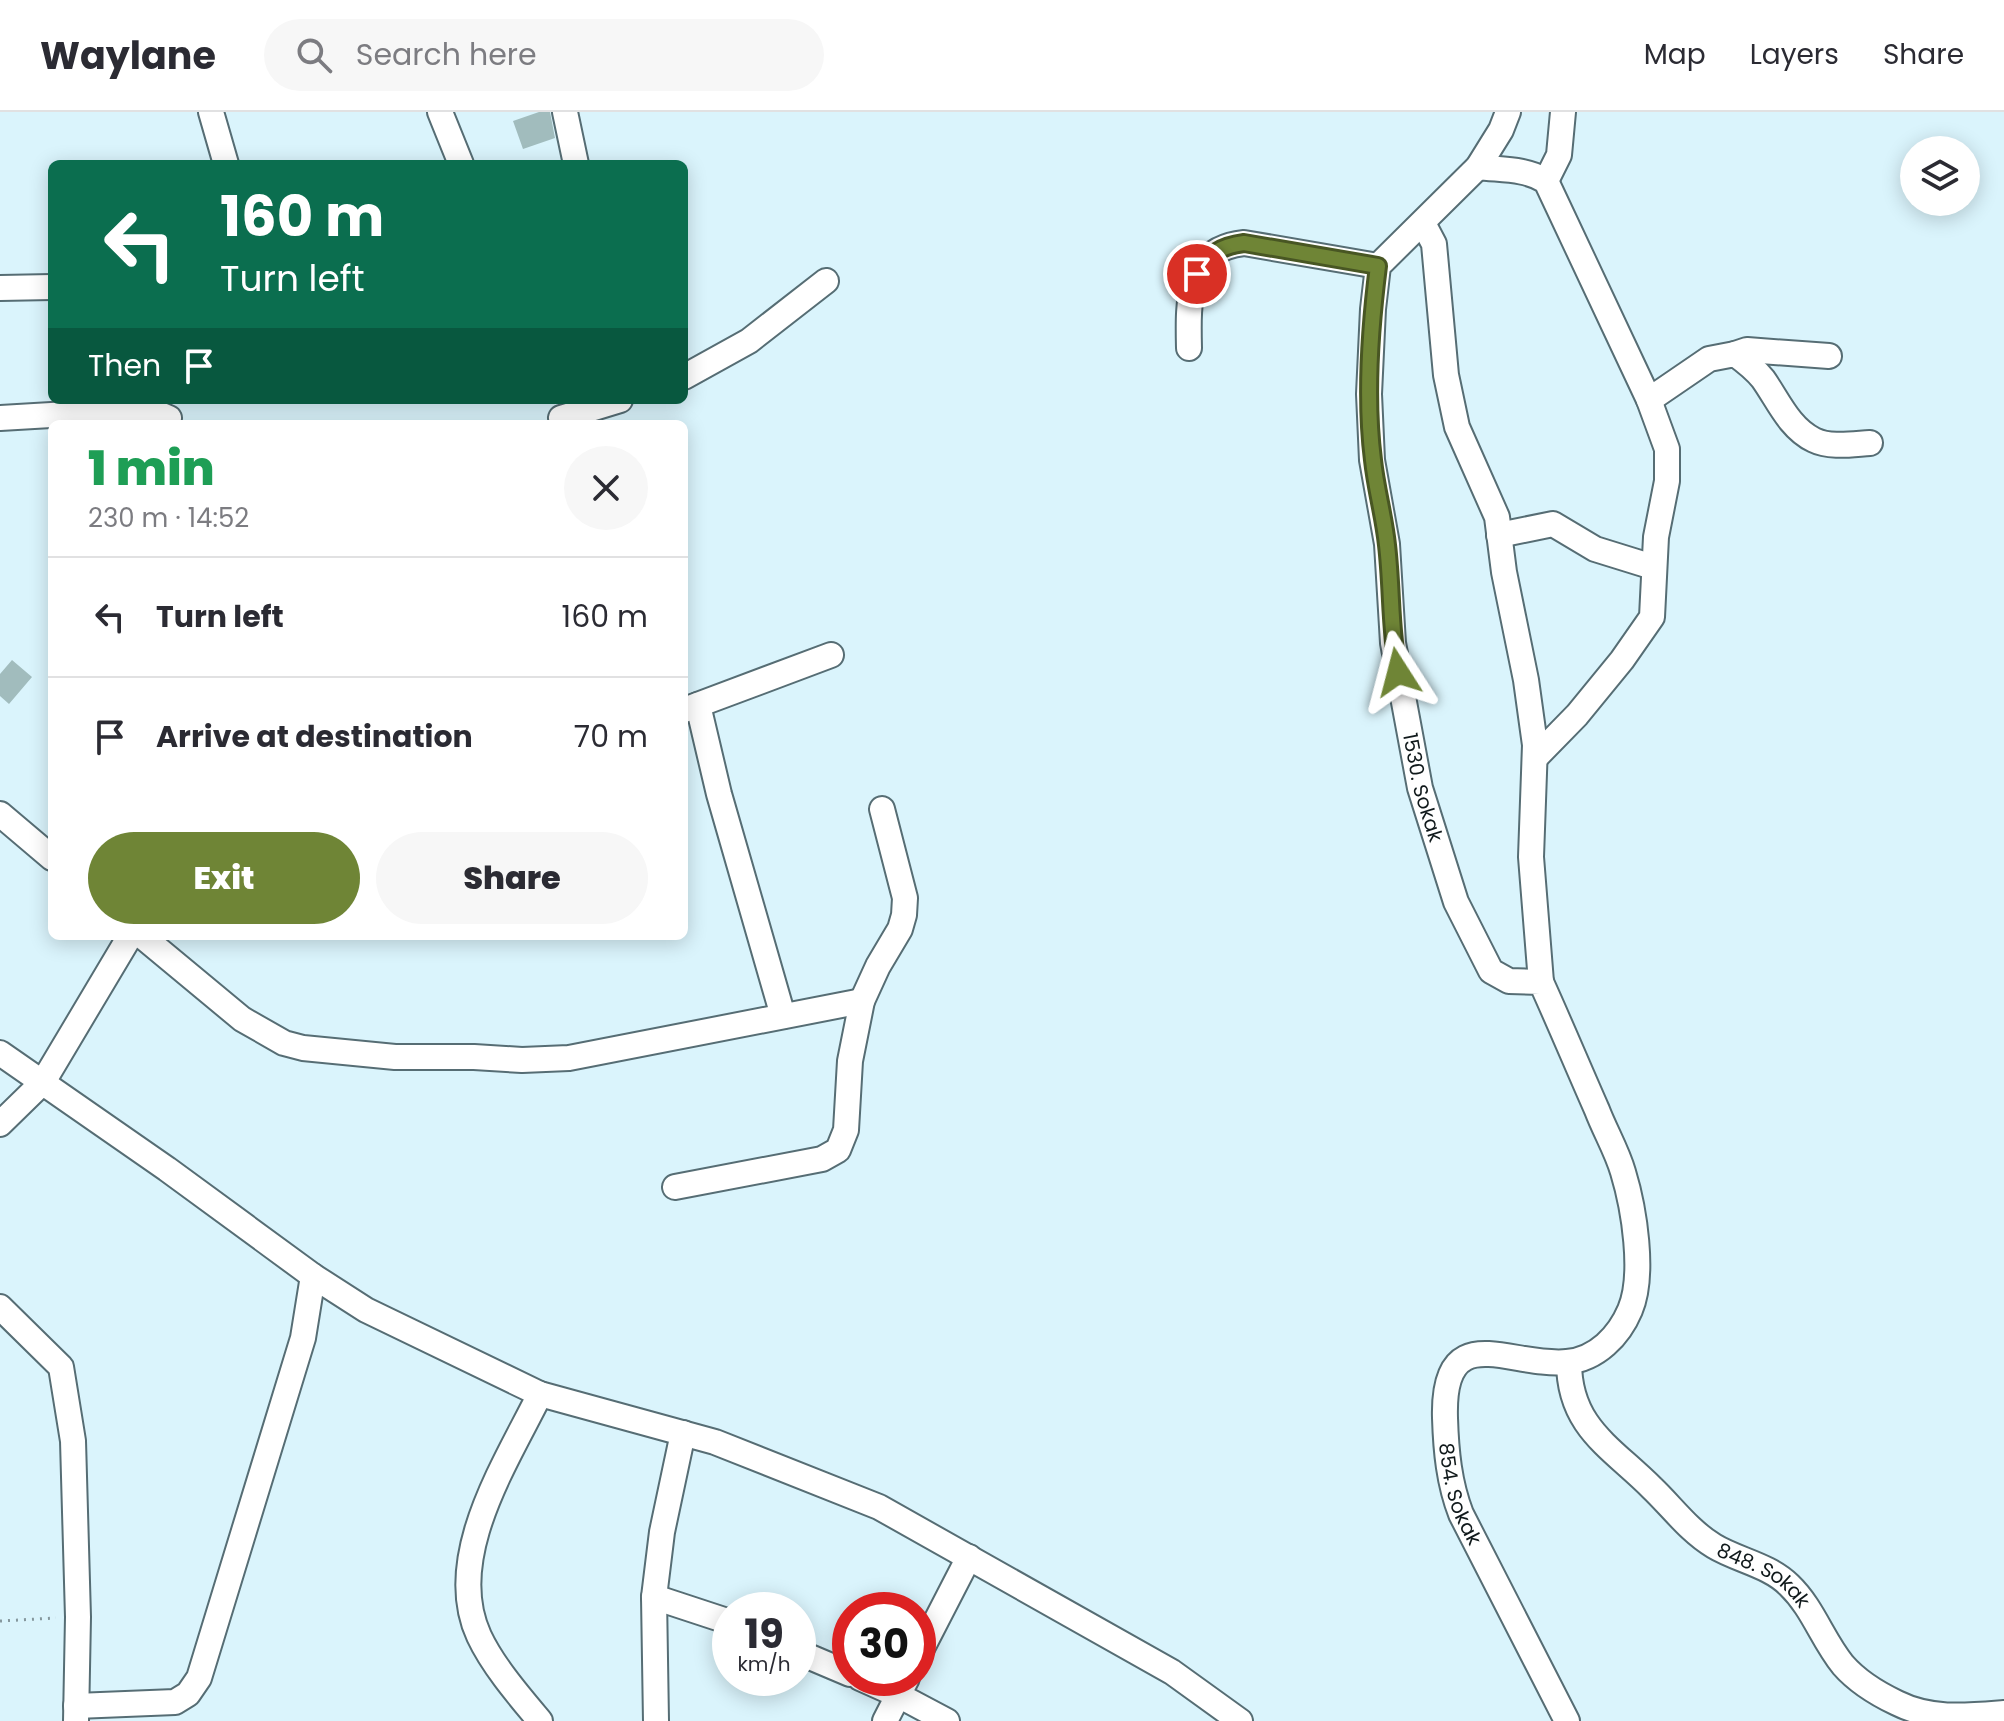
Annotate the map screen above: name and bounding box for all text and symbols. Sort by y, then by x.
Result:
search box [264,19,824,91]
text: Waylane [40,29,216,82]
icon: search [292,33,336,77]
text: Search here [356,33,537,76]
text: Map [1644,35,1706,74]
text: Layers [1750,35,1839,74]
text: Share [1883,35,1964,74]
map controls [1900,136,1980,216]
button: layers [1900,136,1980,216]
text: 160 m [220,177,384,256]
icon: left [88,192,192,296]
pin [1163,240,1231,308]
icon: arrive [1175,252,1219,296]
text: Turn left [220,253,365,304]
text: Then [88,344,161,387]
icon: arrive [177,344,221,388]
text: 1 min [88,435,215,502]
button: close [564,446,648,530]
text: 230 m · 14:52 [88,500,249,536]
icon: left [88,595,132,639]
text: Turn left [156,595,284,638]
text: 160 m [562,595,648,638]
position arrow [1356,630,1440,714]
icon: arrive [88,715,132,759]
text: Arrive at destination [156,715,473,758]
text: 70 m [574,715,648,758]
street label: 1530. Sokak [1396,731,1450,846]
button: Exit [88,832,360,924]
button: Share [376,832,648,924]
street label: 854. Sokak [1432,1442,1489,1551]
street label: 848. Sokak [1712,1536,1817,1614]
speed limit sign: 30 [832,1592,936,1696]
text: 19 [744,1606,784,1662]
text: km/h [737,1650,791,1678]

